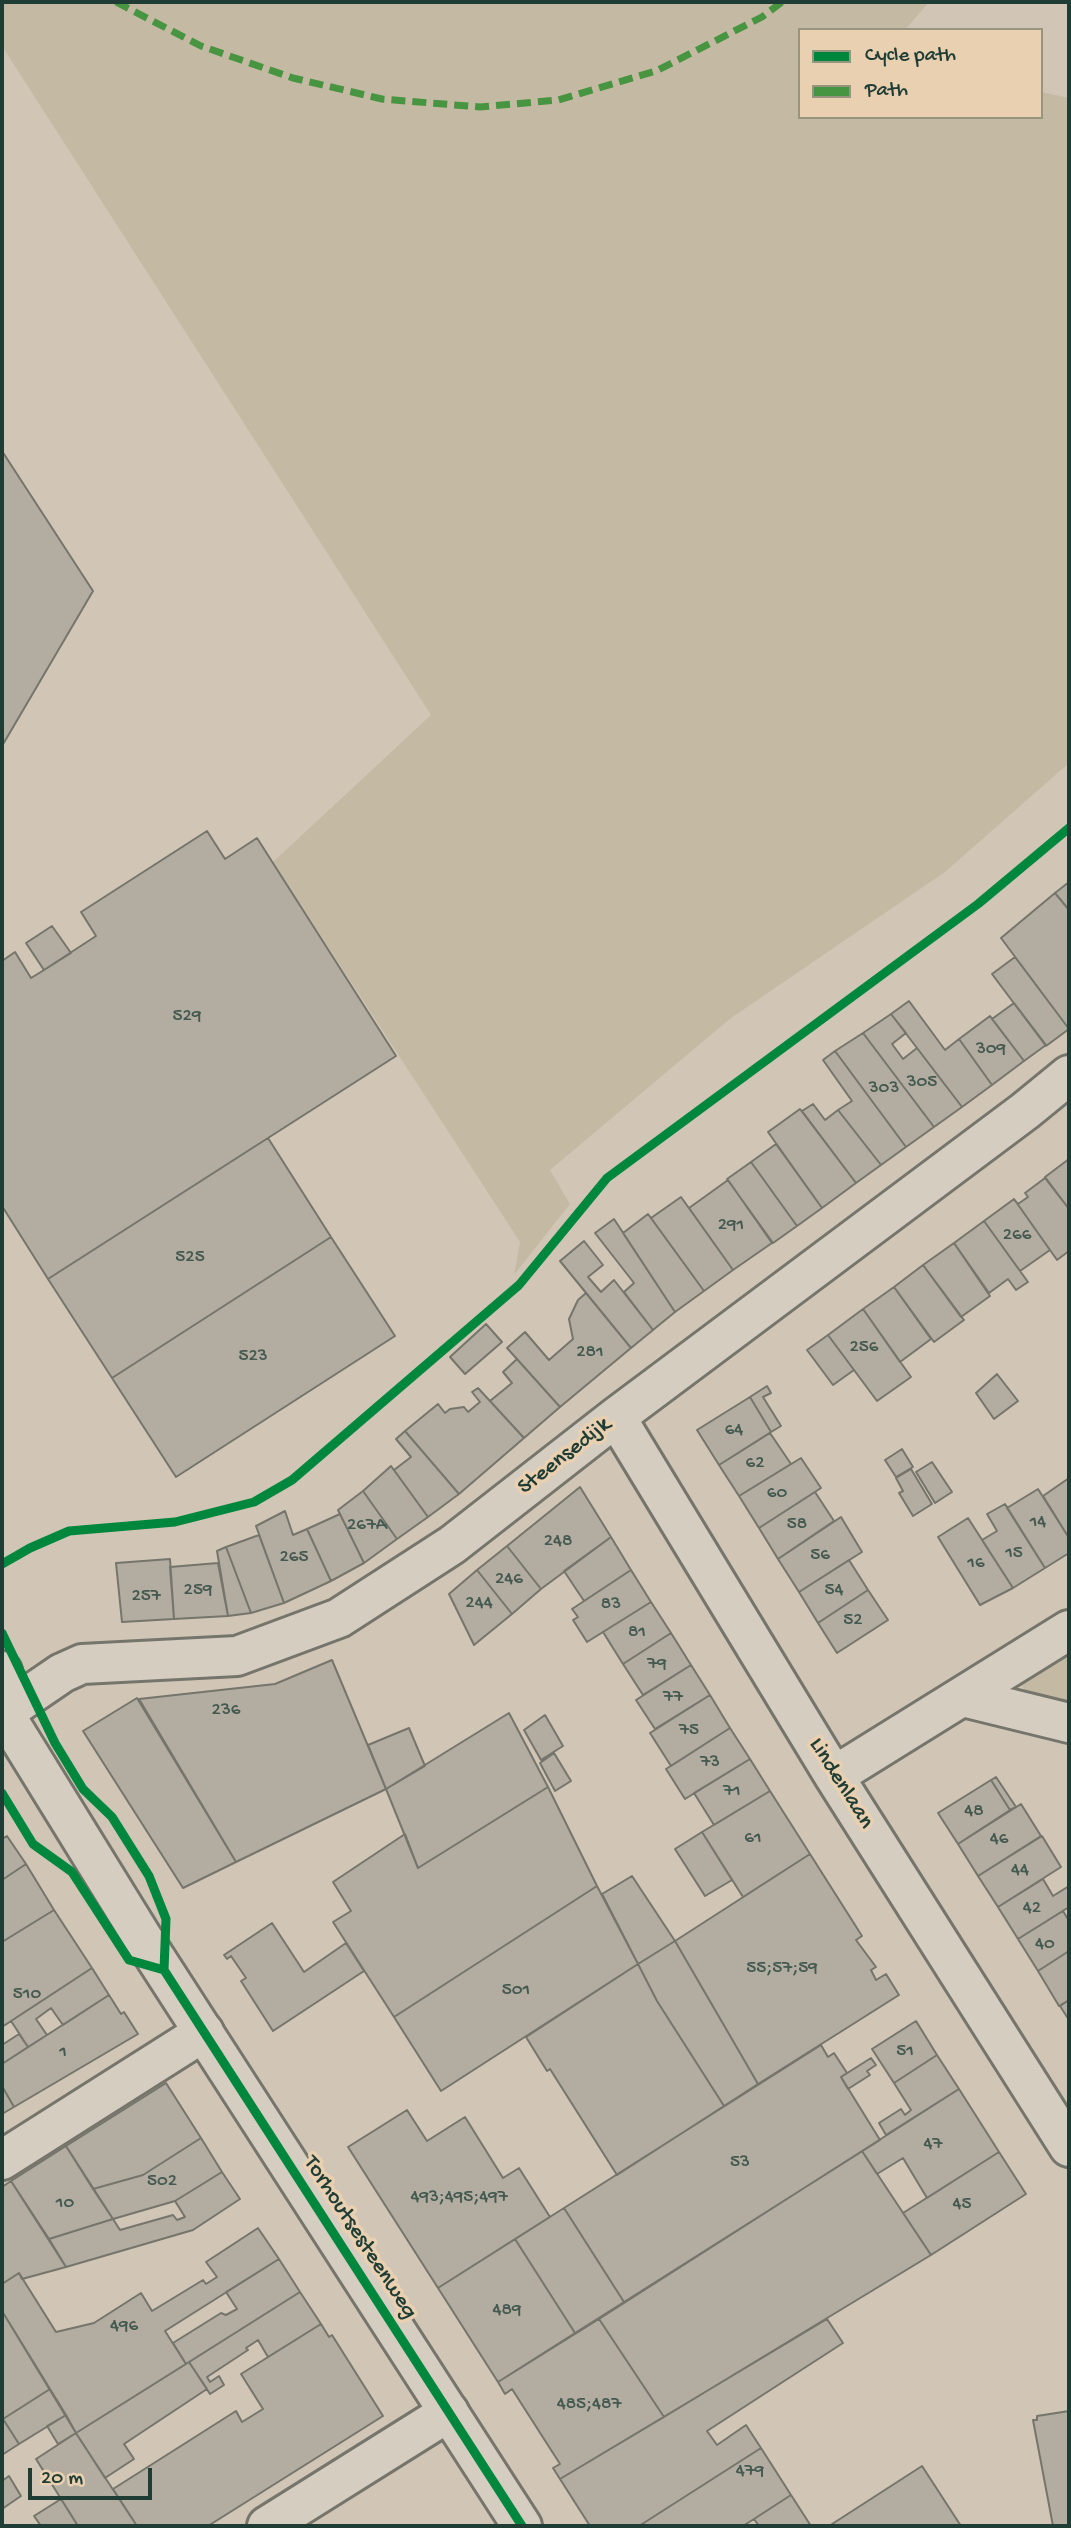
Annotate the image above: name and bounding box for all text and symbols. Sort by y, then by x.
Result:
legend [798,28,1043,119]
text: Cycle path [865,44,956,69]
text: Path [865,79,908,104]
house number: 529 [173,1006,201,1028]
house number: 309 [976,1039,1006,1061]
house number: 305 [907,1072,937,1094]
house number: 303 [869,1078,899,1100]
house number: 291 [718,1215,744,1237]
house number: 266 [1003,1225,1031,1247]
house number: 525 [175,1247,205,1269]
house number: 256 [850,1337,878,1359]
house number: 281 [576,1342,604,1364]
house number: 523 [238,1346,268,1368]
street label: Steensedijk [513,1412,617,1502]
house number: 64 [725,1420,743,1442]
house number: 62 [746,1453,764,1475]
house number: 60 [767,1483,787,1505]
house number: 14 [1030,1512,1046,1534]
house number: 58 [787,1514,807,1536]
house number: 267A [347,1515,387,1537]
house number: 248 [544,1531,572,1553]
house number: 15 [1005,1543,1023,1565]
house number: 56 [810,1545,830,1567]
house number: 265 [280,1547,308,1569]
house number: 16 [967,1553,985,1575]
house number: 246 [495,1569,523,1591]
house number: 259 [184,1580,212,1602]
house number: 54 [825,1580,843,1602]
house number: 257 [131,1586,161,1608]
house number: 244 [465,1593,493,1615]
house number: 83 [601,1594,621,1616]
house number: 52 [843,1610,863,1632]
house number: 81 [628,1622,646,1644]
house number: 79 [647,1654,667,1676]
house number: 77 [663,1687,683,1709]
house number: 236 [212,1700,240,1722]
house number: 75 [679,1720,699,1742]
street label: Lindenlaan [801,1733,879,1835]
house number: 73 [700,1752,720,1774]
house number: 71 [723,1781,741,1803]
house number: 48 [964,1801,984,1823]
house number: 61 [744,1828,762,1850]
house number: 46 [990,1829,1008,1851]
house number: 44 [1011,1860,1029,1882]
house number: 42 [1023,1898,1041,1920]
house number: 40 [1035,1934,1055,1956]
house number: 55;57;59 [746,1958,818,1980]
house number: 501 [502,1980,530,2002]
house number: 510 [13,1984,41,2006]
house number: 51 [896,2041,914,2063]
house number: 1 [59,2042,67,2064]
house number: 47 [924,2134,942,2156]
street label: Torhoutsesteenweg [296,2151,422,2325]
house number: 53 [730,2152,750,2174]
house number: 502 [147,2171,177,2193]
house number: 493;495;497 [410,2187,508,2209]
house number: 10 [56,2193,74,2215]
house number: 45 [953,2194,971,2216]
house number: 489 [493,2300,521,2322]
house number: 496 [110,2316,138,2338]
house number: 485;487 [557,2394,621,2416]
scale bar [32,2454,156,2498]
house number: 479 [736,2461,764,2483]
text: 20 m [41,2467,83,2492]

